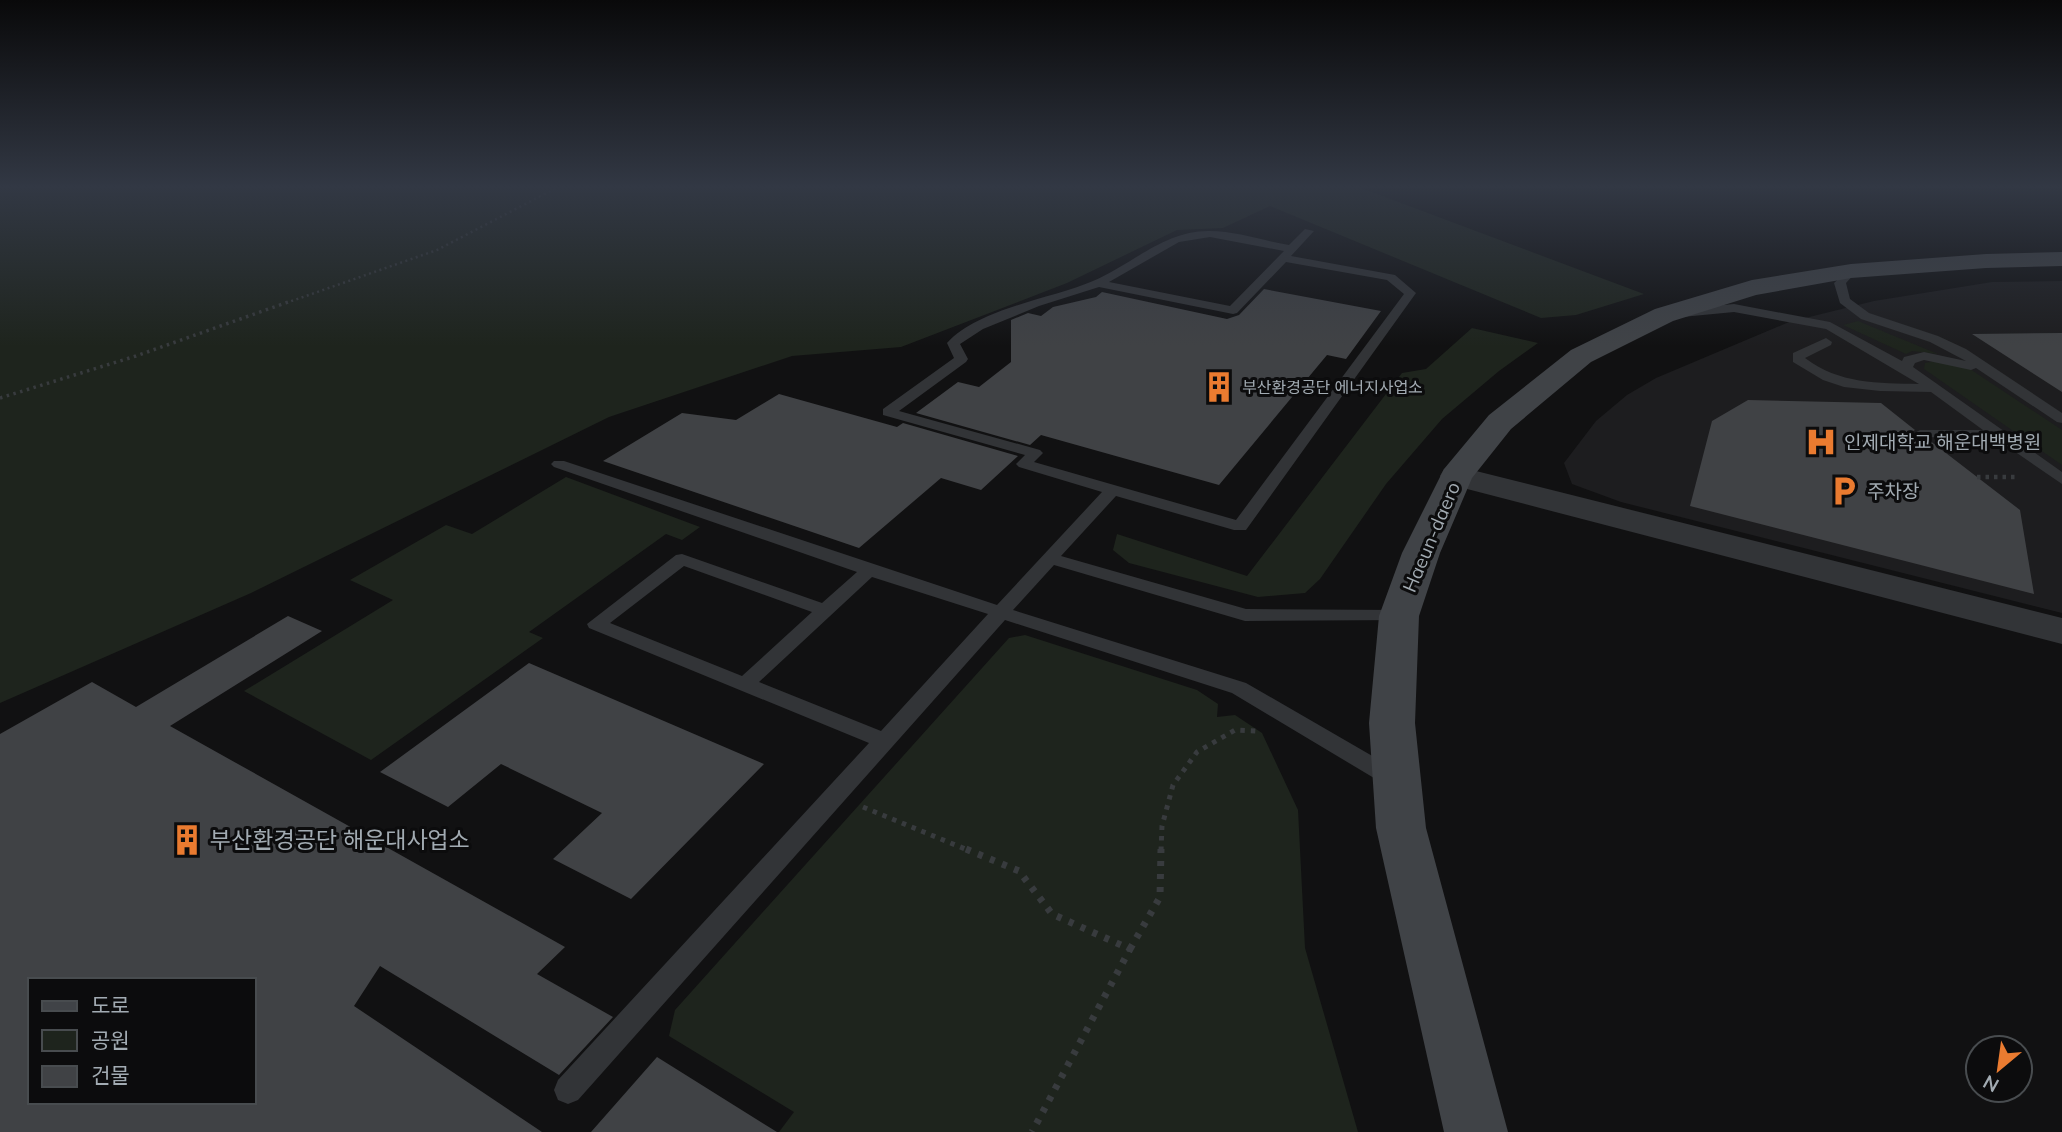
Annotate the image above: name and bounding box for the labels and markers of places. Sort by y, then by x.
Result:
building icon: 부산환경공단 에너지사업소 [1202,370,1236,404]
place label: 부산환경공단 에너지사업소 [1242,377,1423,397]
hospital icon: 인제대학교 해운대백병원 [1804,425,1838,459]
place label: 인제대학교 해운대백병원 [1844,430,2041,454]
parking icon: 주차장 [1827,474,1861,508]
place label: 주차장 [1867,479,1919,503]
building icon: 부산환경공단 해운대사업소 [170,823,204,857]
place label: 부산환경공단 해운대사업소 [210,825,470,854]

